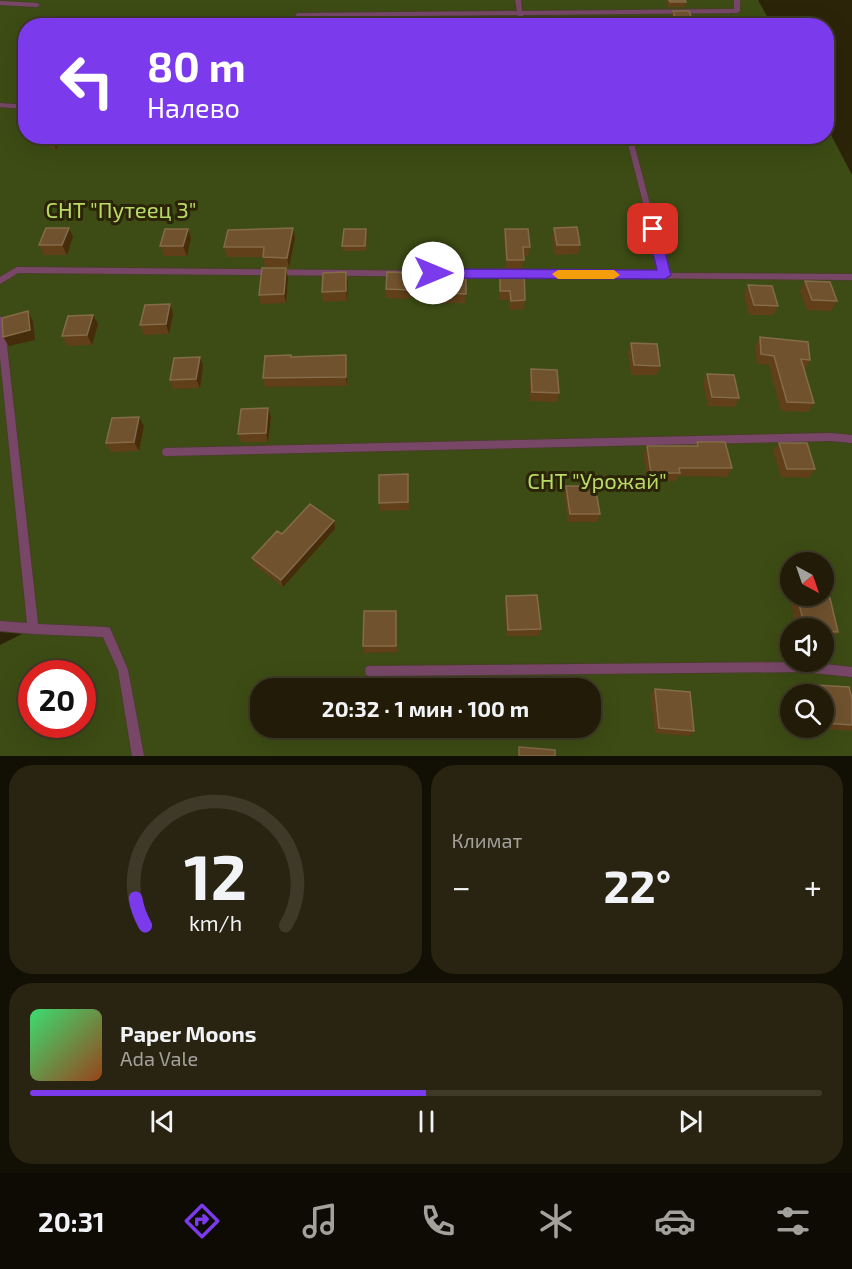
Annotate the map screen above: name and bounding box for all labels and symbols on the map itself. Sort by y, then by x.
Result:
park label: СНТ "Путеец 3" [45,196,197,223]
pin [627,203,678,254]
position arrow [401,241,465,305]
park label: СНТ "Урожай" [527,467,667,493]
north arrow [780,552,834,606]
speed limit sign: 20 [18,660,96,738]

